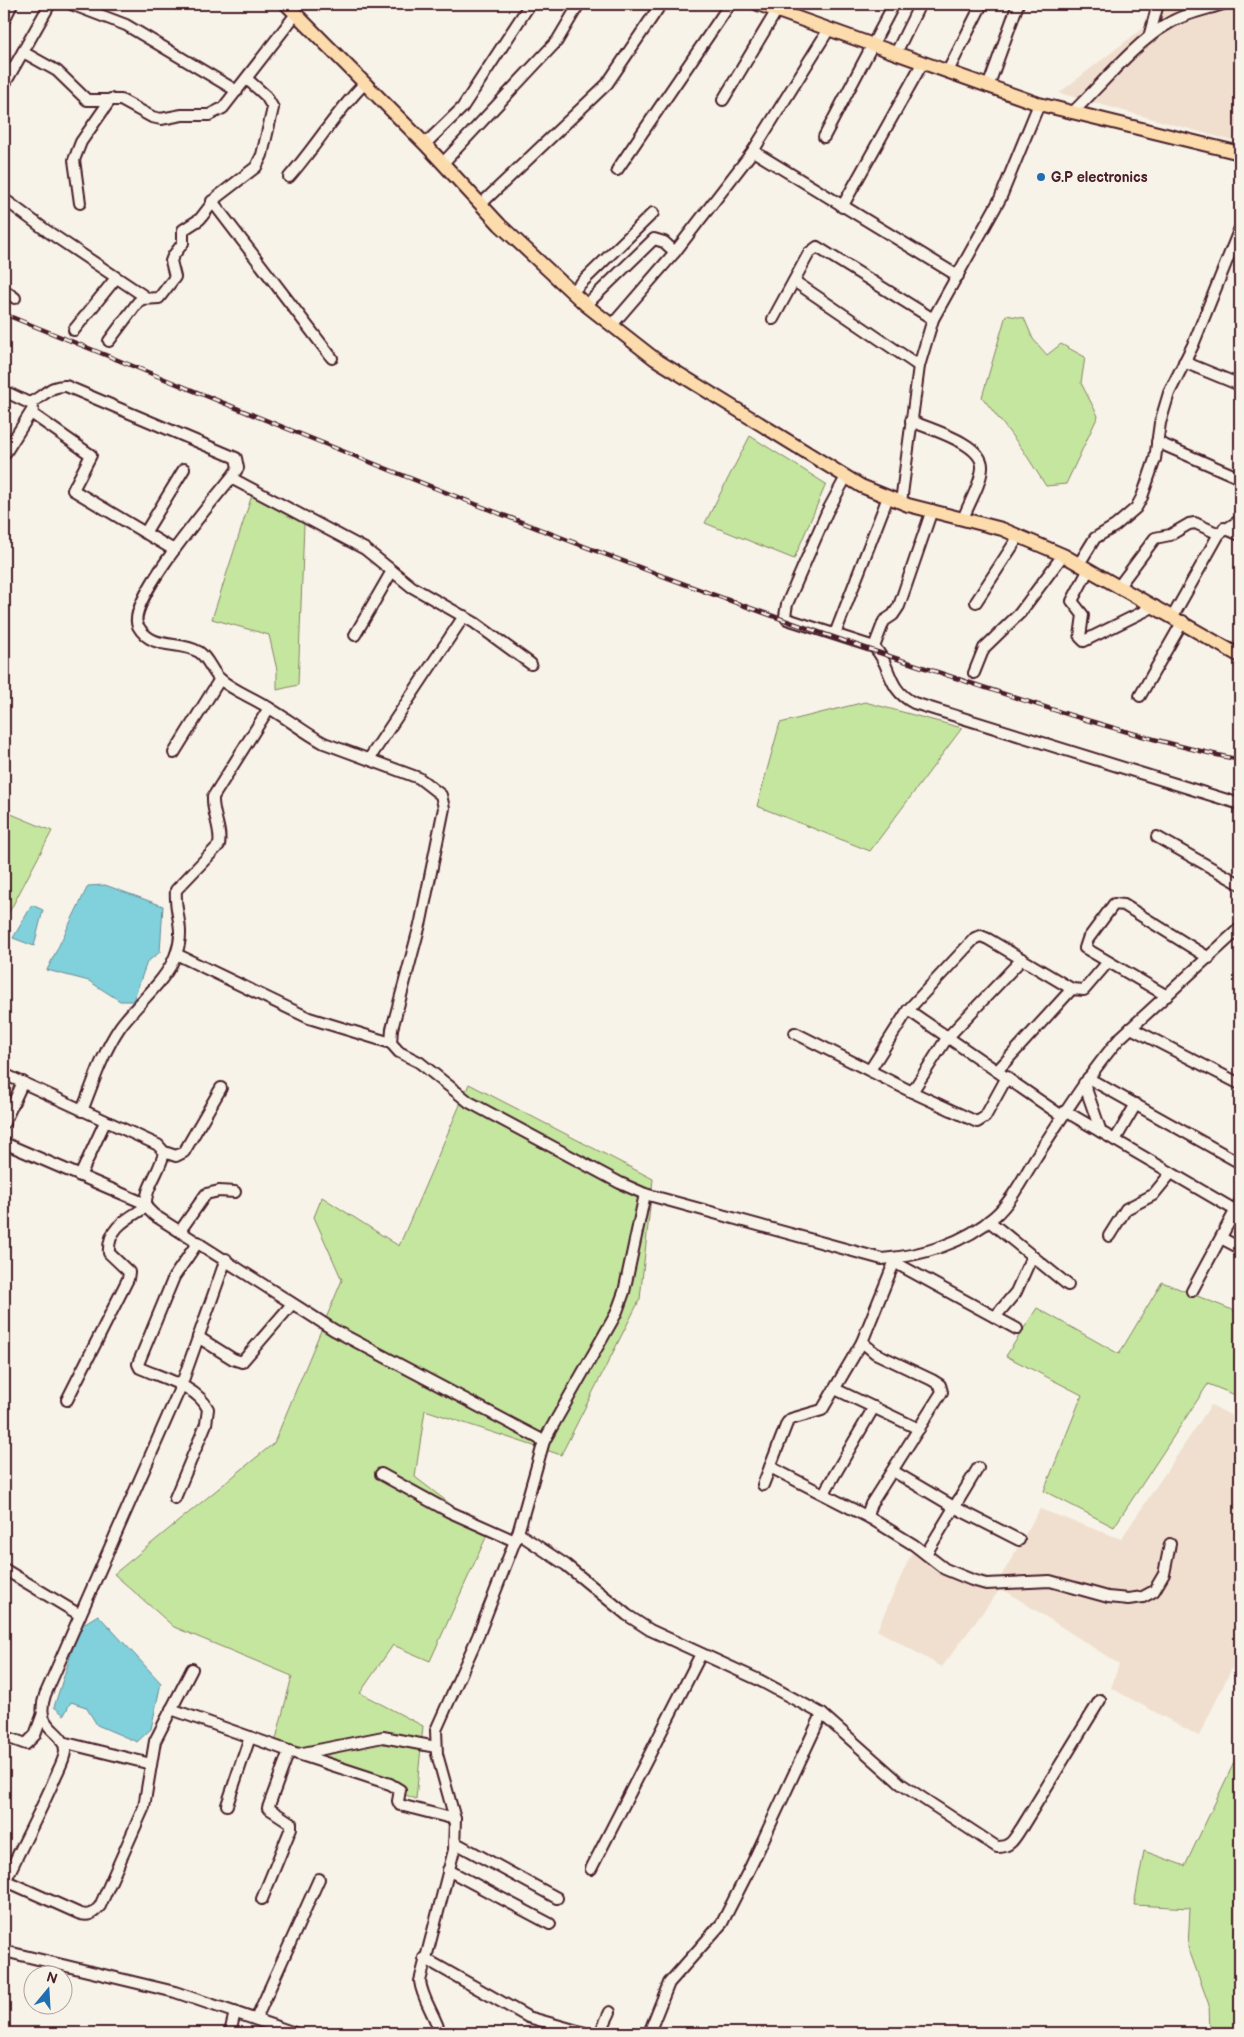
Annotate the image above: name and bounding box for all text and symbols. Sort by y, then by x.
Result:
place label: G.P electronics [1051,169,1148,186]
marker: G.P electronics [1035,171,1047,183]
north arrow [22,1964,72,2014]
text: N [44,1968,59,1988]

